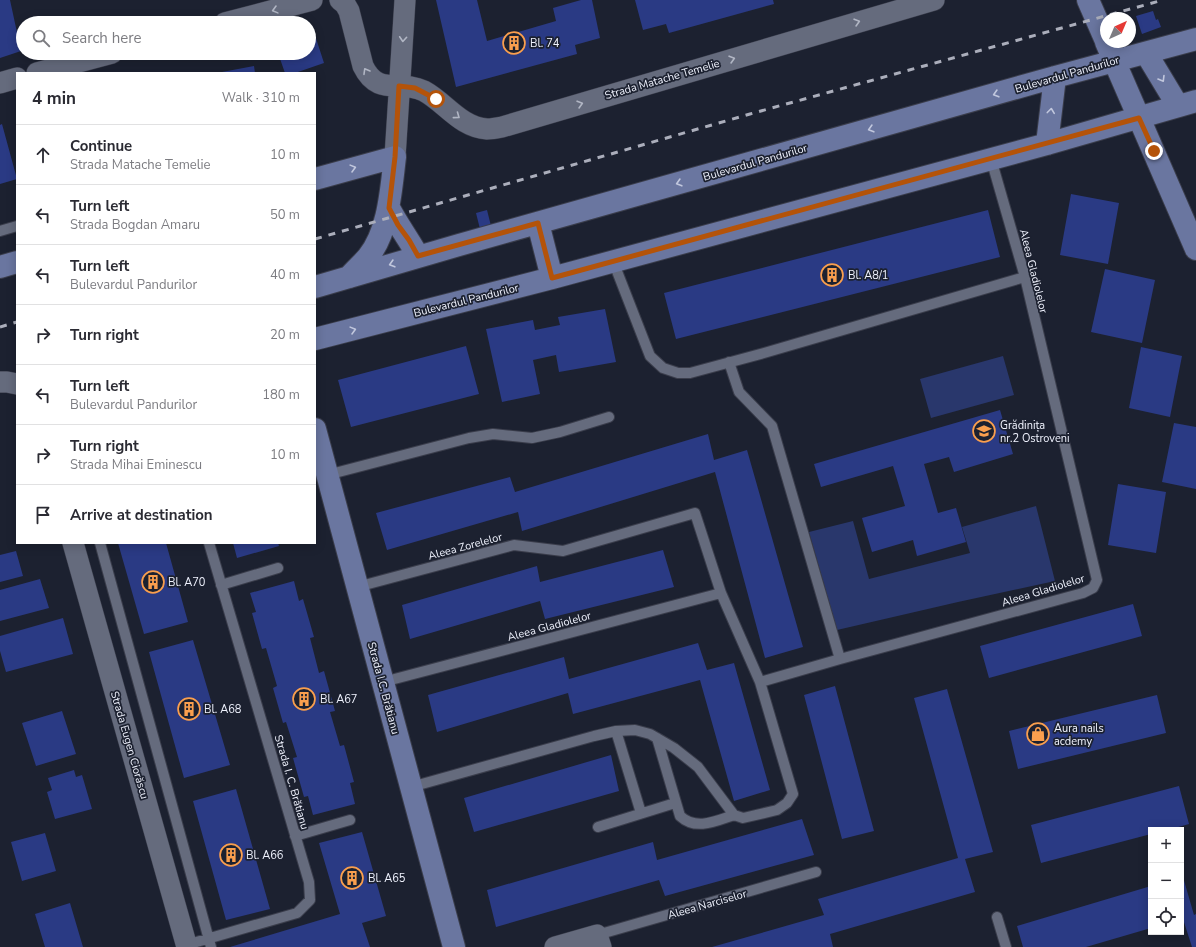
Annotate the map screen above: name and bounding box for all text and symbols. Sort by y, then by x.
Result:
one-way arrow [271,5,278,14]
north arrow [1100,12,1136,48]
search box [16,16,316,60]
one-way arrow [853,18,860,27]
icon: search [30,27,52,49]
text: Search here [62,28,142,48]
building icon: Bl. 74 [501,30,527,56]
one-way arrow [398,36,407,42]
place label: Bl. 74 [530,36,560,51]
street label: Bulevardul Pandurilor [1013,52,1121,97]
one-way arrow [728,55,735,64]
street label: Strada Matache Temelie [603,56,721,103]
one-way arrow [364,68,371,75]
one-way arrow [1158,75,1165,82]
text: 4 min [32,87,76,110]
text: Walk · 310 m [222,89,300,107]
one-way arrow [993,89,1000,98]
route start [427,90,445,108]
one-way arrow [577,100,584,109]
one-way arrow [1046,107,1055,114]
one-way arrow [453,111,460,119]
one-way arrow [868,124,875,133]
text: Continue [70,136,132,156]
street label: Bulevardul Pandurilor [701,140,809,185]
route end [1145,142,1163,160]
icon: ahead [32,144,54,166]
text: 10 m [270,146,300,164]
text: Strada Matache Temelie [70,156,211,174]
one-way arrow [349,165,356,173]
one-way arrow [675,178,682,187]
text: Turn left [70,196,129,216]
icon: left [32,204,54,226]
text: 50 m [270,206,300,224]
text: Strada Bogdan Amaru [70,216,200,234]
street label: Aleea Gladiolelor [1016,228,1051,315]
text: Turn left [70,256,129,276]
one-way arrow [389,259,396,268]
building icon: Bl. A8/1 [819,262,845,288]
icon: left [32,264,54,286]
text: 40 m [270,266,300,284]
place label: Bl. A8/1 [848,268,888,283]
text: Bulevardul Pandurilor [70,276,197,294]
street label: Bulevardul Pandurilor [412,280,520,321]
icon: right [32,324,54,346]
text: Turn right [70,325,139,345]
text: 20 m [270,326,300,344]
one-way arrow [350,326,356,334]
text: Turn left [70,376,129,396]
icon: left [32,384,54,406]
text: 180 m [262,386,300,404]
text: Bulevardul Pandurilor [70,396,197,414]
school or university icon: Grădinița nr.2 Ostroveni [971,418,997,444]
place label: Grădinița nr.2 Ostroveni [1000,418,1070,446]
text: Turn right [70,436,139,456]
icon: right [32,444,54,466]
text: 10 m [270,446,300,464]
text: Strada Mihai Eminescu [70,456,202,474]
icon: arrive [32,504,54,526]
text: Arrive at destination [70,505,213,525]
street label: Aleea Zorelelor [426,529,504,564]
building icon: Bl. A70 [140,569,166,595]
street label: Aleea Gladiolelor [1000,571,1087,610]
place label: Bl. A70 [168,575,206,590]
street label: Aleea Gladiolelor [506,608,593,645]
street label: Strada I.C. Brătianu [364,640,403,736]
building icon: Bl. A67 [291,686,317,712]
street label: Strada Eugen Ciorăscu [107,689,152,801]
place label: Bl. A67 [320,692,357,707]
building icon: Bl. A68 [176,696,202,722]
place label: Bl. A68 [204,702,242,717]
shop icon: Aura nails acdemy [1025,721,1051,747]
place label: Aura nails acdemy [1054,721,1104,749]
street label: Strada I. C. Brătianu [271,733,312,831]
map controls [1148,827,1184,935]
button: + [1148,827,1184,863]
building icon: Bl. A66 [218,842,244,868]
place label: Bl. A66 [246,848,284,863]
button: − [1148,863,1184,899]
building icon: Bl. A65 [339,865,365,891]
place label: Bl. A65 [368,871,406,886]
street label: Aleea Narciselor [666,886,748,923]
button: locate [1148,899,1184,935]

